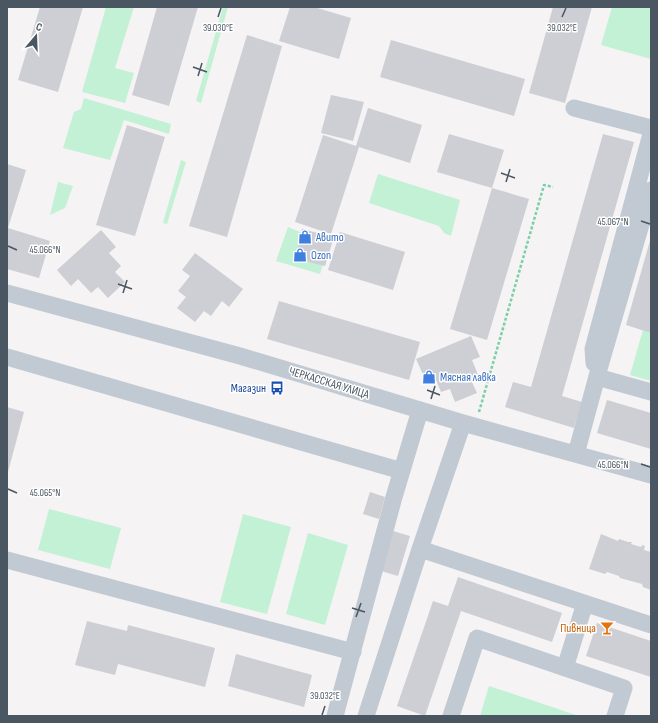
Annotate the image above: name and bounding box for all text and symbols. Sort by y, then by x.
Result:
north arrow [16,16,56,56]
text: С [34,20,44,34]
text: 39.030°E [203,22,233,34]
text: 39.032°E [547,22,577,34]
text: 45.067°N [597,216,629,228]
shop icon: Авито [297,229,313,245]
place label: Авито [315,230,344,245]
text: 45.066°N [29,244,61,256]
shop icon: Ozon [292,247,308,263]
place label: Ozon [311,248,331,263]
street label: ЧЕРКАССКАЯ УЛИЦА [287,364,372,403]
shop icon: Мясная лавка [421,369,437,385]
place label: Мясная лавка [440,370,496,385]
bus stop icon: Магазин [269,380,285,396]
place label: Магазин [231,381,266,396]
text: 45.066°N [597,459,629,471]
text: 45.065°N [30,487,60,499]
bar icon: Пивница [599,620,615,636]
place label: Пивница [560,621,596,636]
text: 39.032°E [310,690,340,702]

